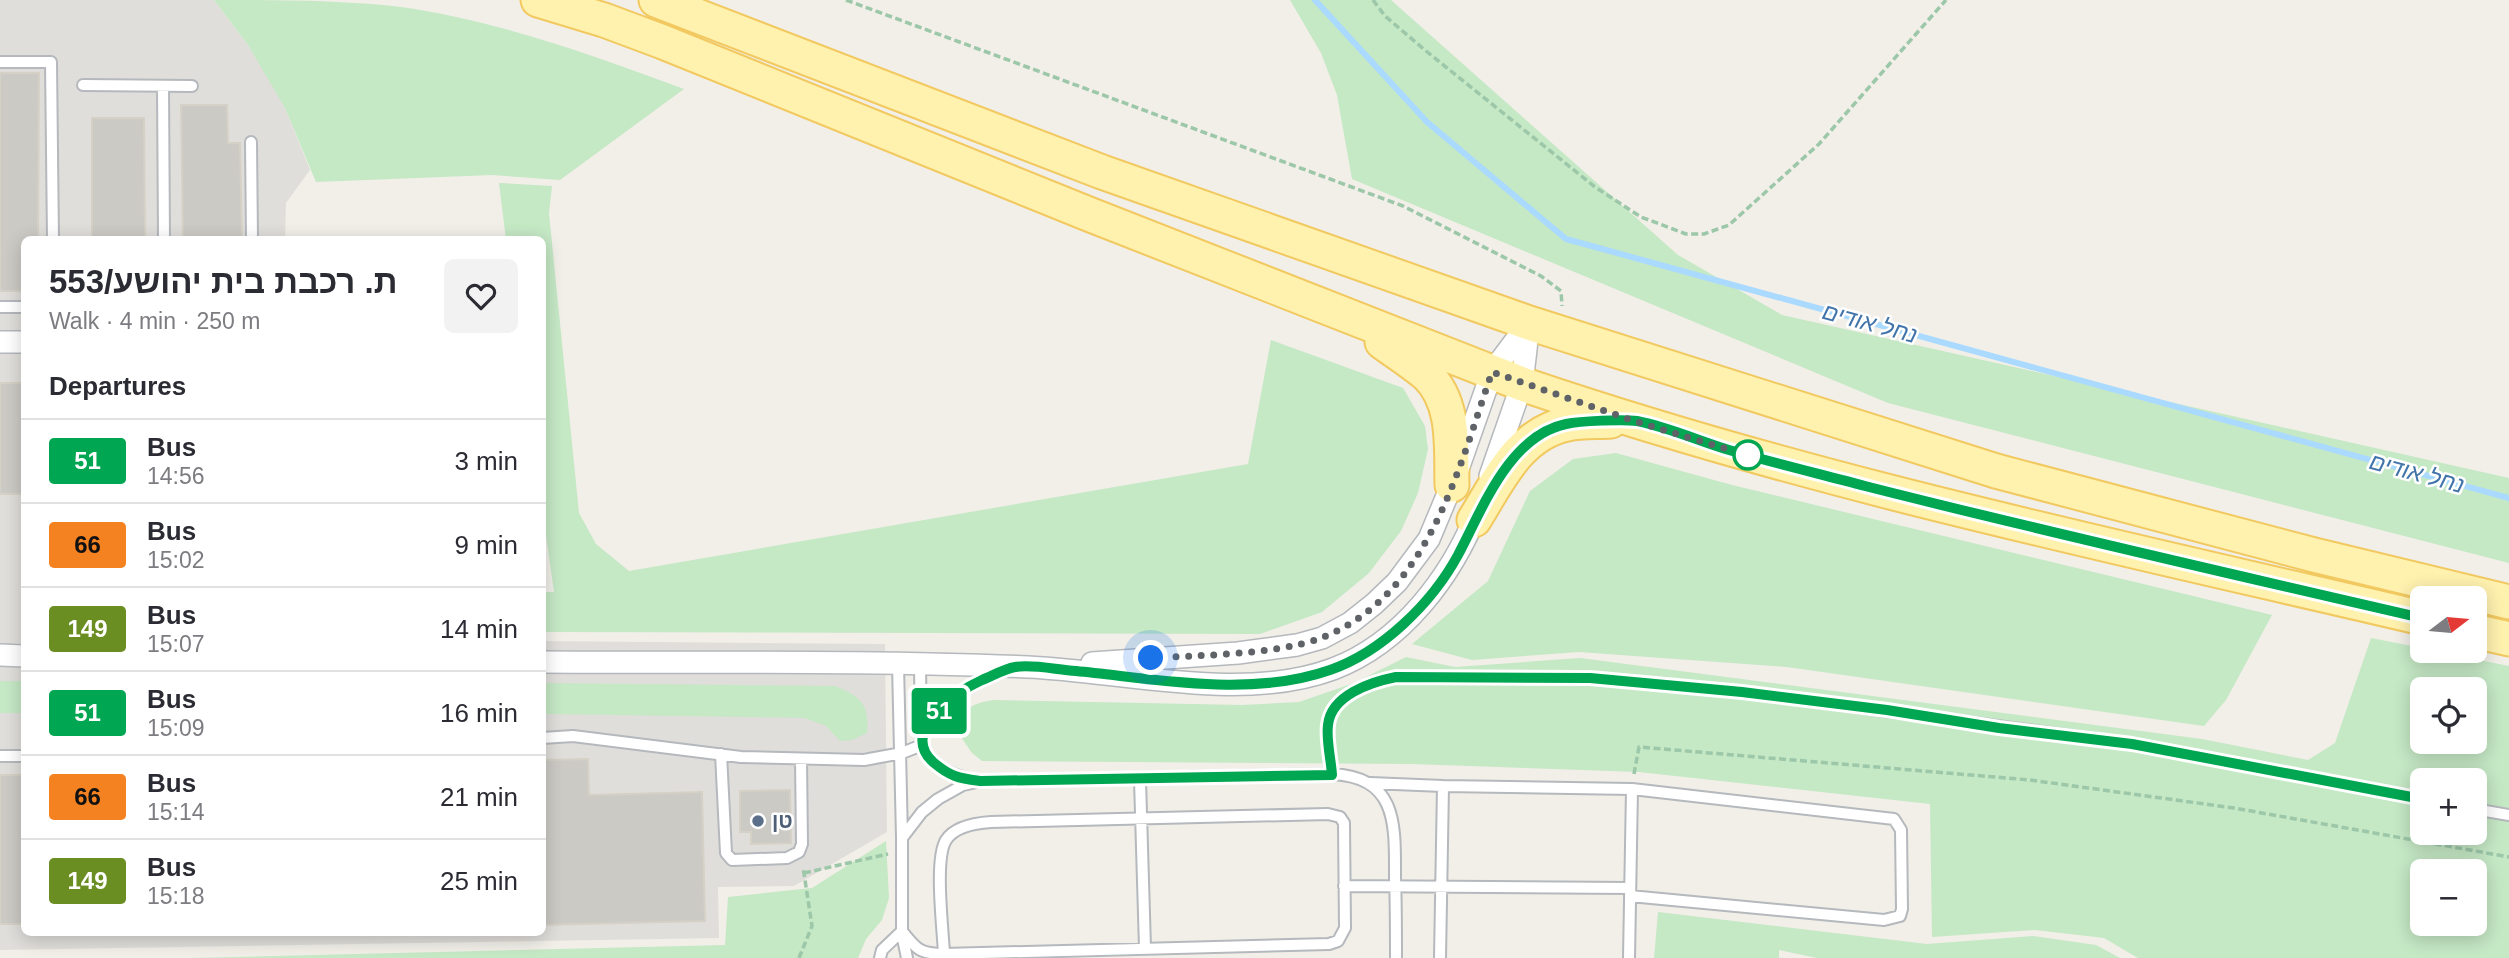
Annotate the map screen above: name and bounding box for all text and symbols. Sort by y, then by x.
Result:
button: heart [444,259,518,333]
text: ת. רכבת בית יהושע/553 [49,263,397,300]
water label: נחל אודים [1820,298,1920,348]
text: Walk · 4 min · 250 m [49,308,260,334]
text: Departures [49,371,186,401]
text: Bus [147,432,196,462]
unlabelled marker [1733,440,1763,470]
text: 3 min [454,446,518,476]
text: 51 [74,447,101,474]
water label: נחל אודים [2367,448,2467,498]
text: 14:56 [147,463,205,489]
text: Bus [147,516,196,546]
text: 9 min [454,530,518,560]
text: 66 [74,531,101,558]
text: 15:02 [147,547,205,573]
north arrow [2410,586,2487,663]
map controls [2410,586,2487,936]
text: Bus [147,600,196,630]
text: 14 min [440,614,518,644]
text: 149 [67,615,108,642]
text: 15:07 [147,631,205,657]
your location [1133,640,1168,675]
button: locate [2410,677,2487,754]
text: Bus [147,684,196,714]
line badge: 51 [908,688,970,734]
text: 51 [926,697,952,724]
text: 16 min [440,698,518,728]
text: 51 [74,699,101,726]
text: 15:09 [147,715,205,741]
text: Bus [147,768,196,798]
button: + [2410,768,2487,845]
text: 21 min [440,782,518,812]
text: 66 [74,783,101,810]
text: 15:14 [147,799,205,825]
place label: טן [772,809,793,832]
marker: טן [750,813,766,829]
text: Bus [147,852,196,882]
button: − [2410,859,2487,936]
text: 25 min [440,866,518,896]
text: 149 [67,867,108,894]
text: 15:18 [147,883,205,909]

